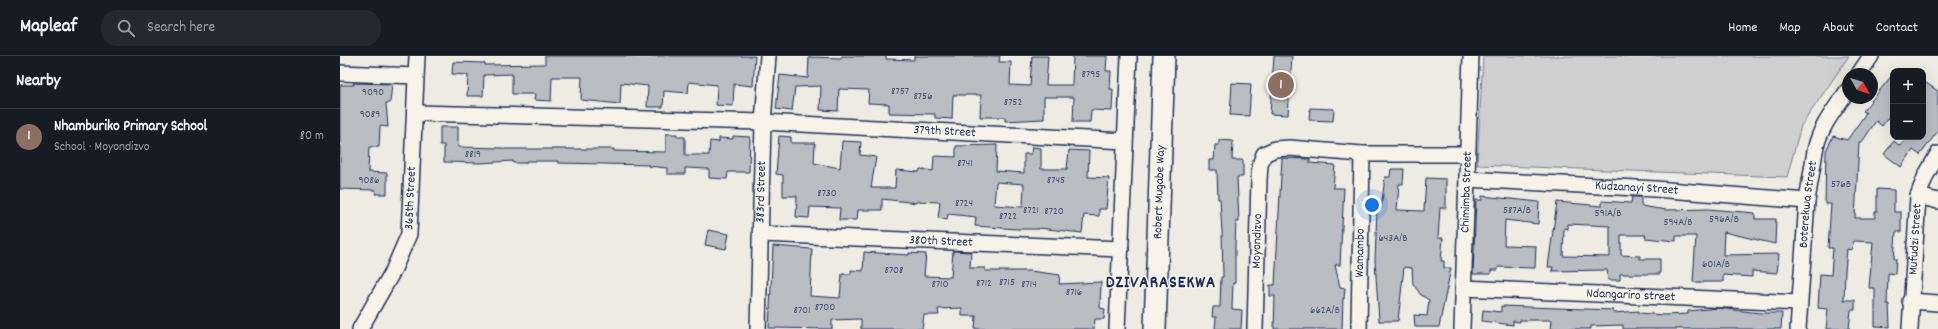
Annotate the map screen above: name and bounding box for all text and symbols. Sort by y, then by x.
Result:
search box [101,10,381,46]
text: Mapleaf [20,14,77,41]
icon: search [115,17,137,39]
text: Search here [147,17,215,39]
text: Home [1728,18,1757,38]
text: Map [1779,18,1801,38]
text: About [1823,18,1854,38]
text: Contact [1876,18,1918,38]
house number: 8795 [1082,67,1100,83]
north arrow [1842,68,1878,104]
map controls [1890,68,1926,140]
button: + [1890,68,1926,104]
text: Nearby [16,70,60,94]
pin: 1 [1268,70,1294,100]
house number: 8757 [891,84,909,100]
house number: 9090 [362,85,384,101]
house number: 8756 [913,89,933,105]
house number: 8752 [1004,95,1022,111]
button: − [1890,104,1926,140]
house number: 9089 [360,107,380,123]
text: Nhamburiko Primary School [54,116,207,138]
street label: 379th Street [913,120,976,143]
text: 1 [28,127,30,146]
text: 80 m [300,127,324,146]
text: School · Moyondizvo [54,138,150,157]
street label: Robert Mugabe Way [1148,144,1171,240]
house number: 8819 [465,147,481,163]
street label: Chimimba Street [1456,151,1477,233]
house number: 8741 [957,156,973,172]
street label: Boterekwa Street [1794,159,1823,249]
street label: 383rd Street [751,160,772,223]
street label: 365th Street [400,166,422,230]
house number: 9086 [359,173,379,189]
house number: 8745 [1047,173,1065,189]
street label: Kudzanayi Street [1595,176,1679,200]
house number: 576B [1831,177,1851,193]
house number: 8730 [817,186,837,202]
your location [1362,195,1382,215]
house number: 8724 [955,196,973,212]
house number: 8721 [1023,203,1039,219]
house number: 587A/B [1503,203,1531,219]
street label: Mufudzi Street [1904,203,1927,275]
house number: 8720 [1044,204,1064,220]
house number: 591A/B [1595,206,1621,222]
house number: 8722 [999,209,1017,225]
house number: 596A/B [1709,212,1739,228]
street label: Moyondizvo [1247,213,1268,269]
house number: 594A/B [1663,215,1693,231]
street label: Wamambo [1350,228,1370,278]
street label: 380th Street [909,231,973,252]
house number: 643A/B [1378,231,1408,247]
house number: 601A/B [1702,257,1730,273]
house number: 8708 [884,263,904,279]
district label: DZIVARASEKWA [1106,272,1216,296]
house number: 8715 [999,275,1015,291]
house number: 8712 [976,276,992,292]
house number: 8710 [931,277,949,293]
house number: 8714 [1021,277,1037,293]
street label: Ndangariro street [1586,284,1676,307]
house number: 8716 [1066,285,1082,301]
house number: 8700 [815,300,835,316]
house number: 8701 [793,303,811,319]
house number: 662A/B [1310,303,1340,319]

